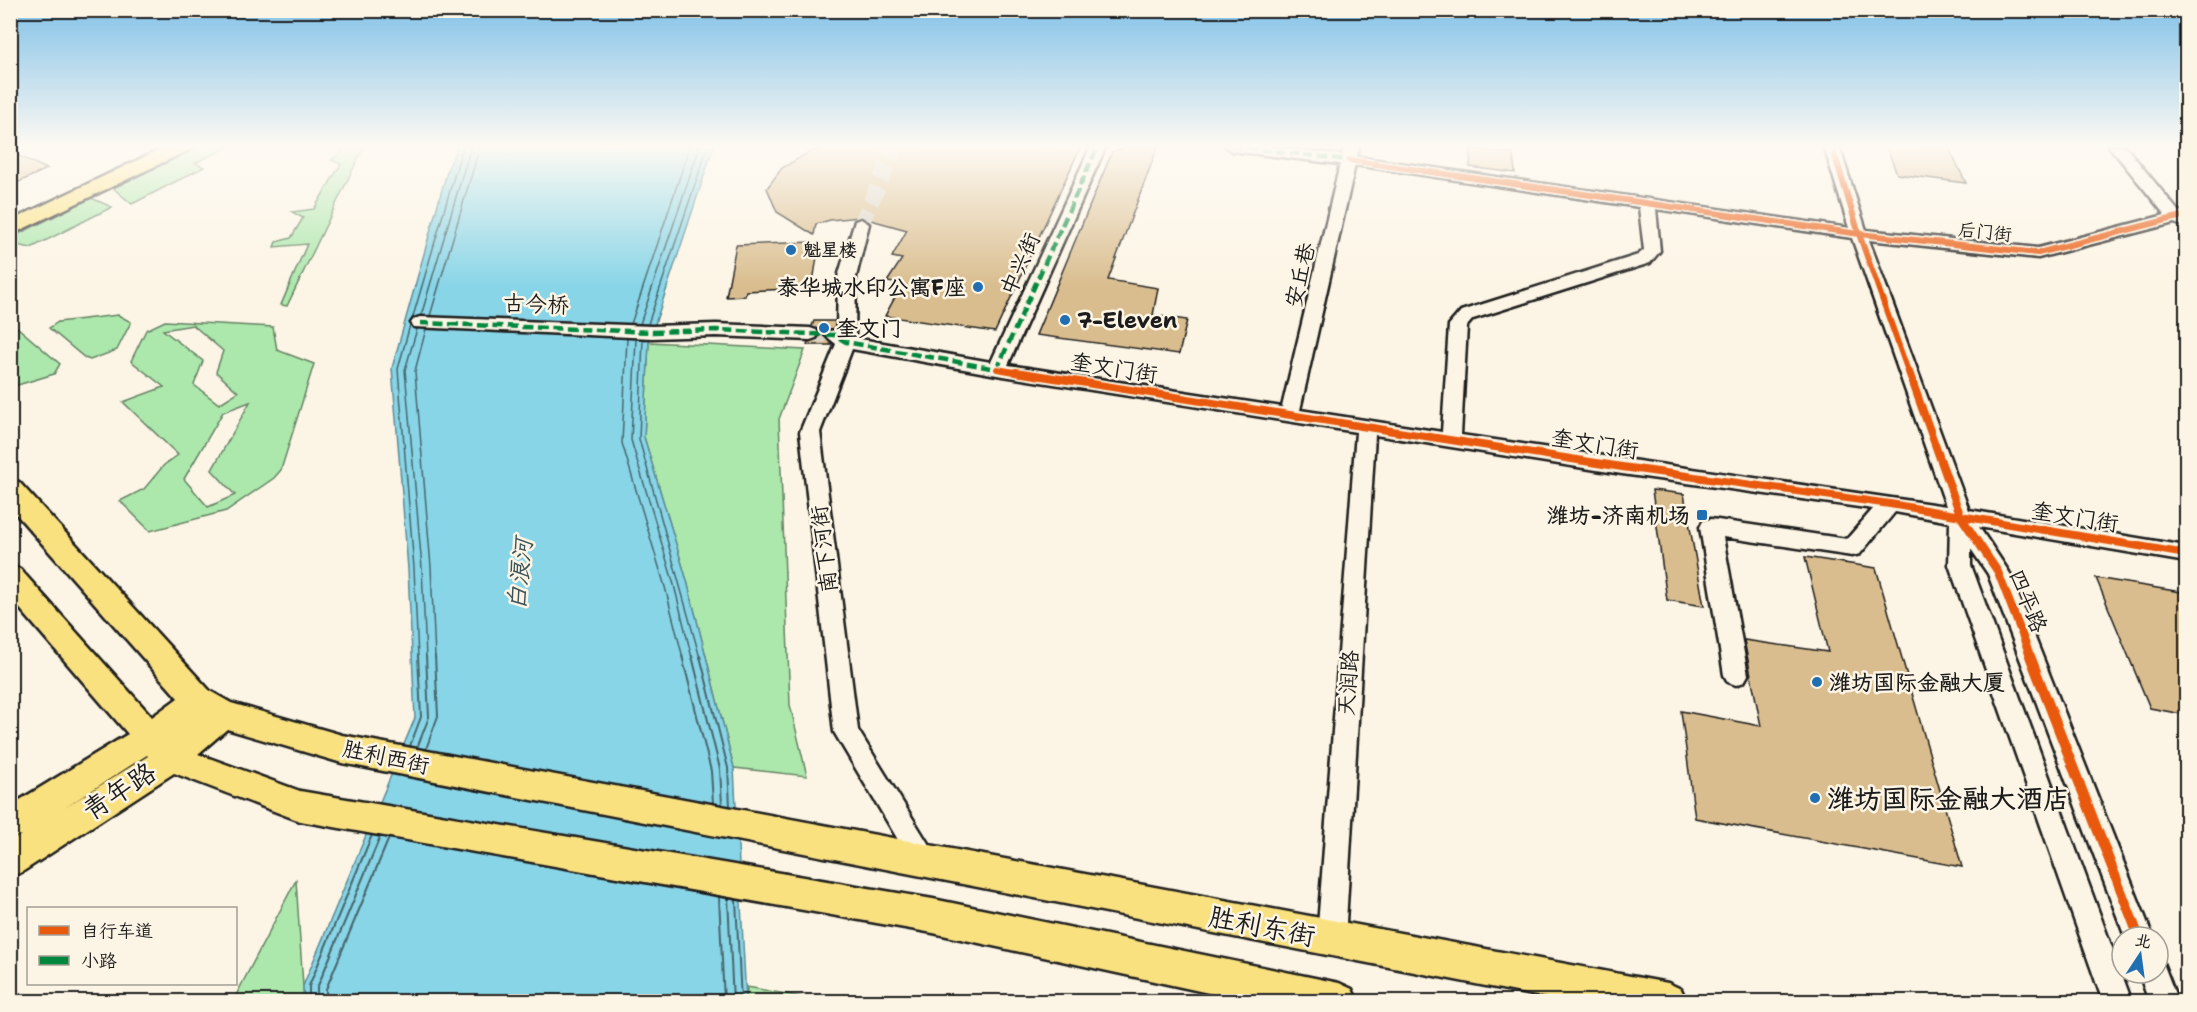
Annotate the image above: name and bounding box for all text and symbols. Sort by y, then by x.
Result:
street label: 后门街 [1957,217,2013,247]
street label: 中兴街 [993,228,1047,300]
place label: 魁星楼 [803,238,857,262]
street label: 安丘巷 [1278,240,1322,310]
marker: 魁星楼 [784,243,798,257]
place label: 泰华城水印公寓F座 [777,273,966,302]
marker: 泰华城水印公寓F座 [971,280,985,294]
street label: 古今桥 [503,288,569,320]
place label: 7-Eleven [1077,306,1178,335]
marker: 7-Eleven [1058,313,1072,327]
place label: 奎文门 [836,314,902,343]
marker: 奎文门 [817,321,831,335]
street label: 奎文门街 [1068,347,1160,389]
street label: 奎文门街 [1549,423,1641,465]
street label: 奎文门街 [2029,496,2121,538]
place label: 潍坊-济南机场 [1547,501,1690,530]
street label: 南下河街 [804,504,844,594]
marker: 潍坊-济南机场 [1695,508,1709,522]
water label: 白浪河 [500,533,540,611]
street label: 四平路 [2002,565,2054,637]
street label: 天润路 [1331,649,1365,717]
place label: 潍坊国际金融大厦 [1829,668,2005,697]
marker: 潍坊国际金融大厦 [1810,675,1824,689]
street label: 胜利西街 [340,734,432,780]
street label: 青年路 [75,753,163,829]
place label: 潍坊国际金融大酒店 [1827,780,2070,817]
marker: 潍坊国际金融大酒店 [1808,791,1822,805]
street label: 胜利东街 [1205,898,1319,954]
legend [27,907,237,985]
text: 自行车道 [81,919,153,943]
north arrow [2110,925,2170,985]
text: 北 [2133,929,2153,953]
text: 小路 [81,949,117,973]

